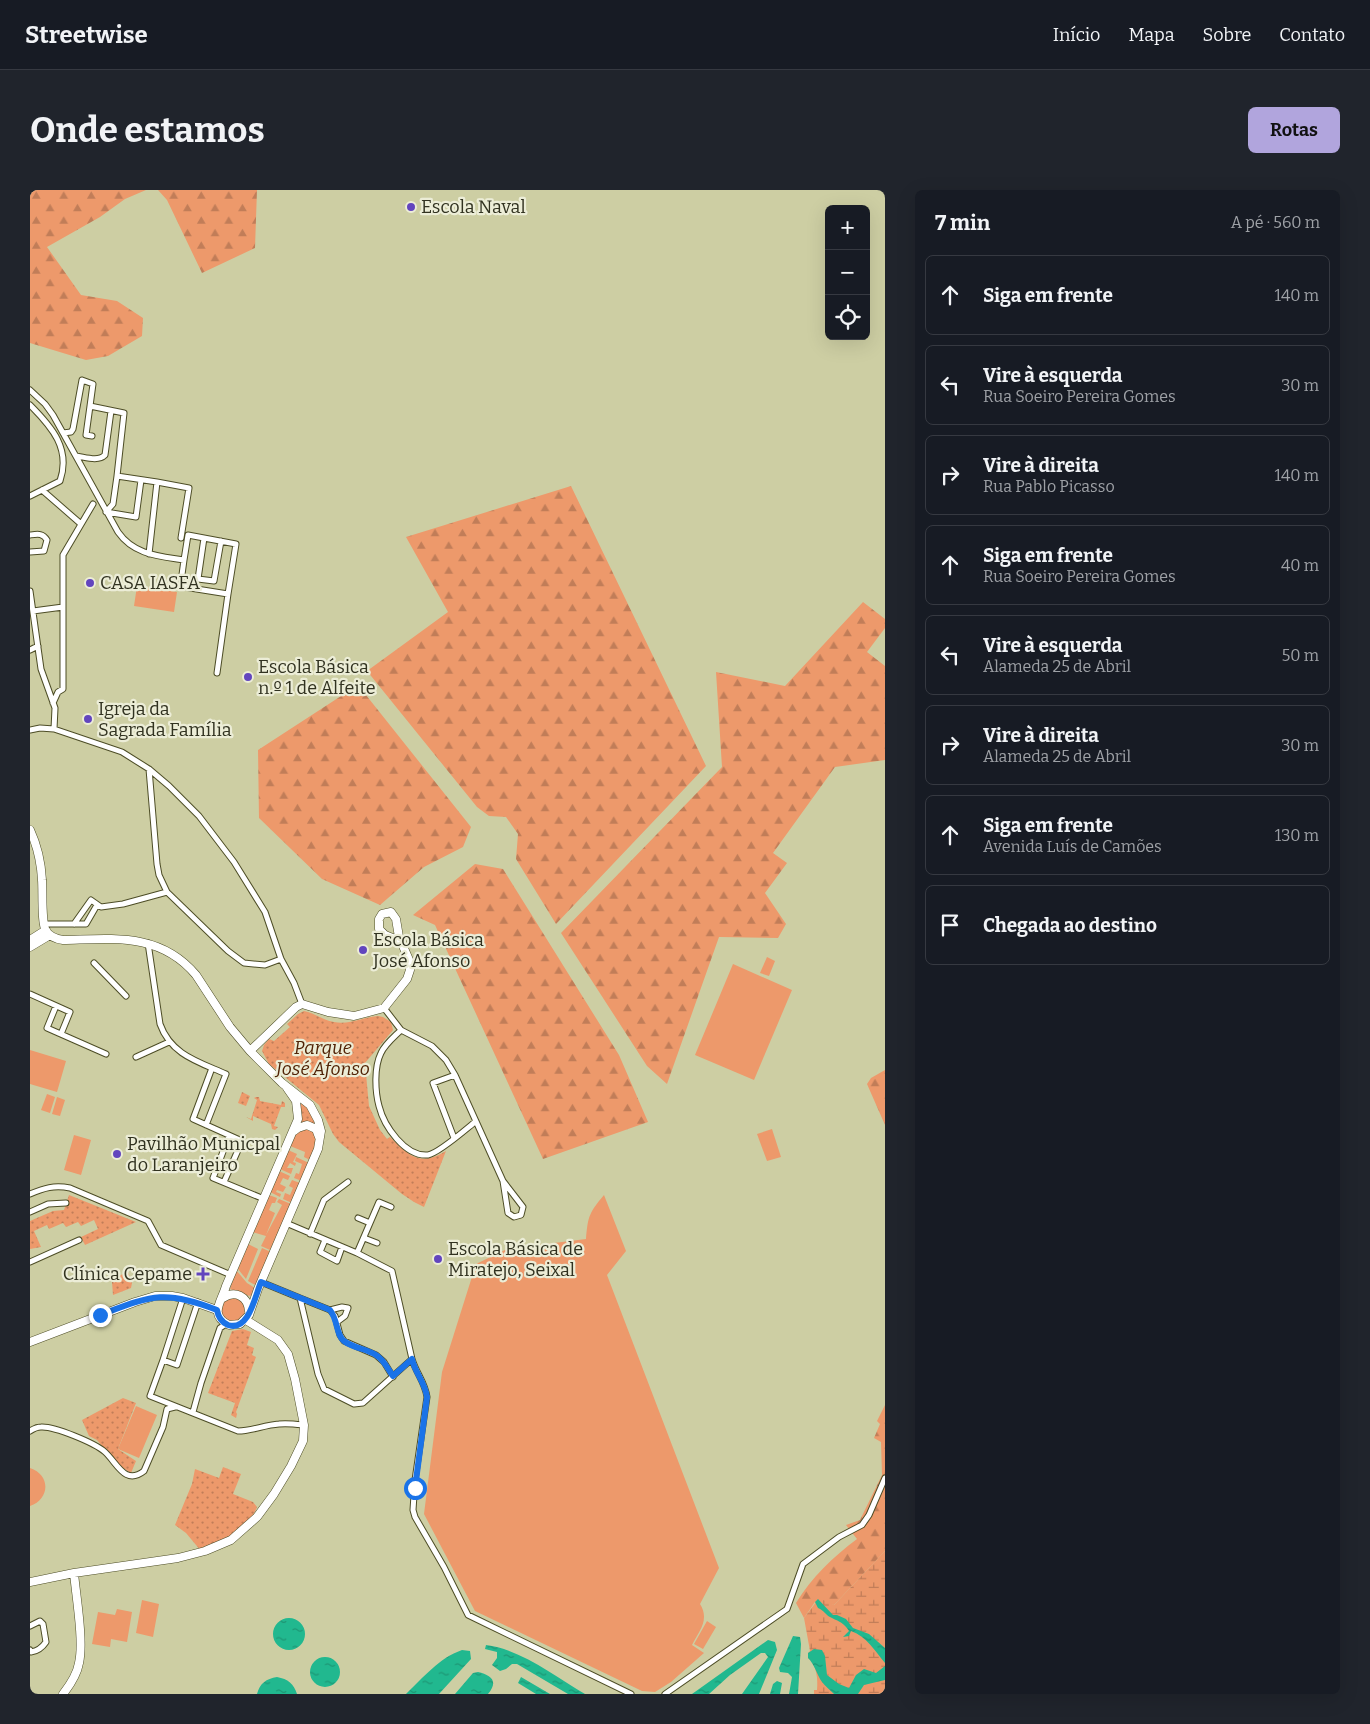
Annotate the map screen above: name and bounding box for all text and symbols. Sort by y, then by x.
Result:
text: Streetwise [25,21,148,49]
text: Início [1053,24,1100,46]
text: Mapa [1128,24,1175,46]
text: Sobre [1203,24,1251,46]
text: Contato [1279,24,1345,46]
button: Rotas [1248,107,1340,153]
text: Onde estamos [30,109,265,151]
place label: Escola Naval [421,196,526,218]
marker: Escola Naval [405,201,417,213]
map controls [825,205,870,340]
button: + [825,205,870,250]
text: 7 min [935,210,990,236]
text: A pé · 560 m [1231,213,1320,232]
button: − [825,250,870,295]
icon: ahead [936,281,964,309]
text: Siga em frente [983,284,1113,307]
text: 140 m [1274,286,1319,305]
button: locate [825,295,870,340]
text: Vire à esquerda [983,364,1122,387]
icon: left [936,371,964,399]
text: 30 m [1281,376,1319,395]
text: Rua Soeiro Pereira Gomes [983,387,1176,406]
text: Vire à direita [983,454,1099,477]
icon: right [936,461,964,489]
text: 140 m [1274,466,1319,485]
text: Rua Pablo Picasso [983,477,1115,496]
text: Siga em frente [983,544,1113,567]
icon: ahead [936,551,964,579]
text: 40 m [1281,556,1319,575]
text: Rua Soeiro Pereira Gomes [983,567,1176,586]
place label: CASA IASFA [100,572,200,594]
marker: CASA IASFA [84,577,96,589]
text: Vire à esquerda [983,634,1122,657]
icon: left [936,641,964,669]
text: 50 m [1282,646,1319,665]
place label: Escola Básica n.º 1 de Alfeite [258,656,376,699]
text: Alameda 25 de Abril [983,657,1131,676]
marker: Escola Básica n.º 1 de Alfeite [242,671,254,683]
place label: Igreja da Sagrada Família [98,698,232,741]
marker: Igreja da Sagrada Família [82,713,94,725]
text: Vire à direita [983,724,1099,747]
icon: right [936,731,964,759]
text: 30 m [1281,736,1319,755]
text: Alameda 25 de Abril [983,747,1131,766]
text: Siga em frente [983,814,1113,837]
icon: ahead [936,821,964,849]
text: 130 m [1275,826,1319,845]
text: Avenida Luís de Camões [983,837,1162,856]
icon: arrive [936,911,964,939]
text: Chegada ao destino [983,914,1157,937]
place label: Escola Básica José Afonso [372,929,484,972]
marker: Escola Básica José Afonso [357,944,369,956]
park label: Parque José Afonso [274,1037,370,1080]
place label: Pavilhão Municpal do Laranjeiro [127,1133,280,1176]
marker: Pavilhão Municpal do Laranjeiro [111,1148,123,1160]
place label: Escola Básica de Miratejo, Seixal [448,1238,583,1281]
marker: Escola Básica de Miratejo, Seixal [432,1253,444,1265]
place label: Clínica Cepame [63,1263,192,1285]
marker: Clínica Cepame [196,1267,210,1281]
route end [89,1304,112,1327]
route start [404,1477,427,1500]

